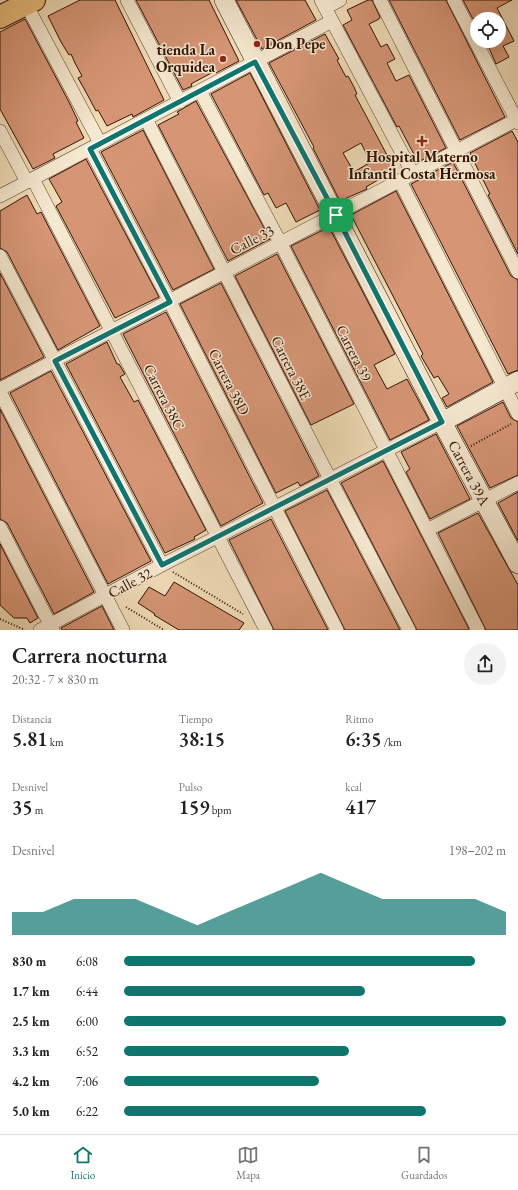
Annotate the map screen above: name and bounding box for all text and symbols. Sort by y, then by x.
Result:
map controls [470,12,506,48]
button: locate [470,12,506,48]
place label: Don Pepe [265,34,326,53]
marker: Don Pepe [252,39,262,49]
place label: tienda La Orquidea [156,40,215,76]
marker: tienda La Orquidea [218,54,228,64]
marker: Hospital Materno Infantil Costa Hermosa [416,135,428,147]
place label: Hospital Materno Infantil Costa Hermosa [348,147,496,183]
pin [319,198,353,232]
icon: arrive [325,204,347,226]
street label: Calle 33 [226,220,277,259]
street label: Carrera 39 [332,321,377,384]
street label: Carrera 38E [267,333,316,403]
street label: Carrera 38D [205,345,254,418]
street label: Carrera 38C [140,361,189,433]
street label: Carrera 39A [444,437,495,509]
street label: Calle 32 [105,563,156,602]
text: Carrera nocturna [12,641,167,670]
button: share [464,643,506,685]
text: 20:32 · 7 × 830 m [12,671,99,688]
text: Distancia [12,712,52,726]
text: Tiempo [179,712,213,726]
text: Ritmo [345,712,373,726]
text: 5.81 [12,726,48,752]
text: 38:15 [179,726,225,752]
text: 6:35 [345,726,382,752]
text: km [48,735,64,749]
text: /km [382,735,402,749]
text: Desnivel [12,780,48,794]
text: Pulso [179,780,202,794]
text: kcal [345,780,362,794]
text: 35 [12,794,33,820]
text: 159 [179,794,209,820]
text: 417 [345,794,376,820]
text: m [33,803,43,817]
text: bpm [209,803,232,817]
text: Desnivel [12,842,55,859]
text: 198–202 m [449,842,506,859]
text: 830 m [12,953,46,970]
text: 6:08 [76,953,98,970]
text: 1.7 km [12,983,50,1000]
text: 6:44 [76,983,98,1000]
text: 2.5 km [12,1013,50,1030]
text: 6:00 [76,1013,98,1030]
text: 3.3 km [12,1043,50,1060]
text: 6:52 [76,1043,98,1060]
text: 4.2 km [12,1073,50,1090]
text: 7:06 [76,1073,98,1090]
text: 5.0 km [12,1103,50,1120]
text: 6:22 [76,1103,98,1120]
tab: Inicio [70,1144,95,1182]
tab: Mapa [236,1144,260,1182]
tab: Guardados [401,1144,448,1182]

